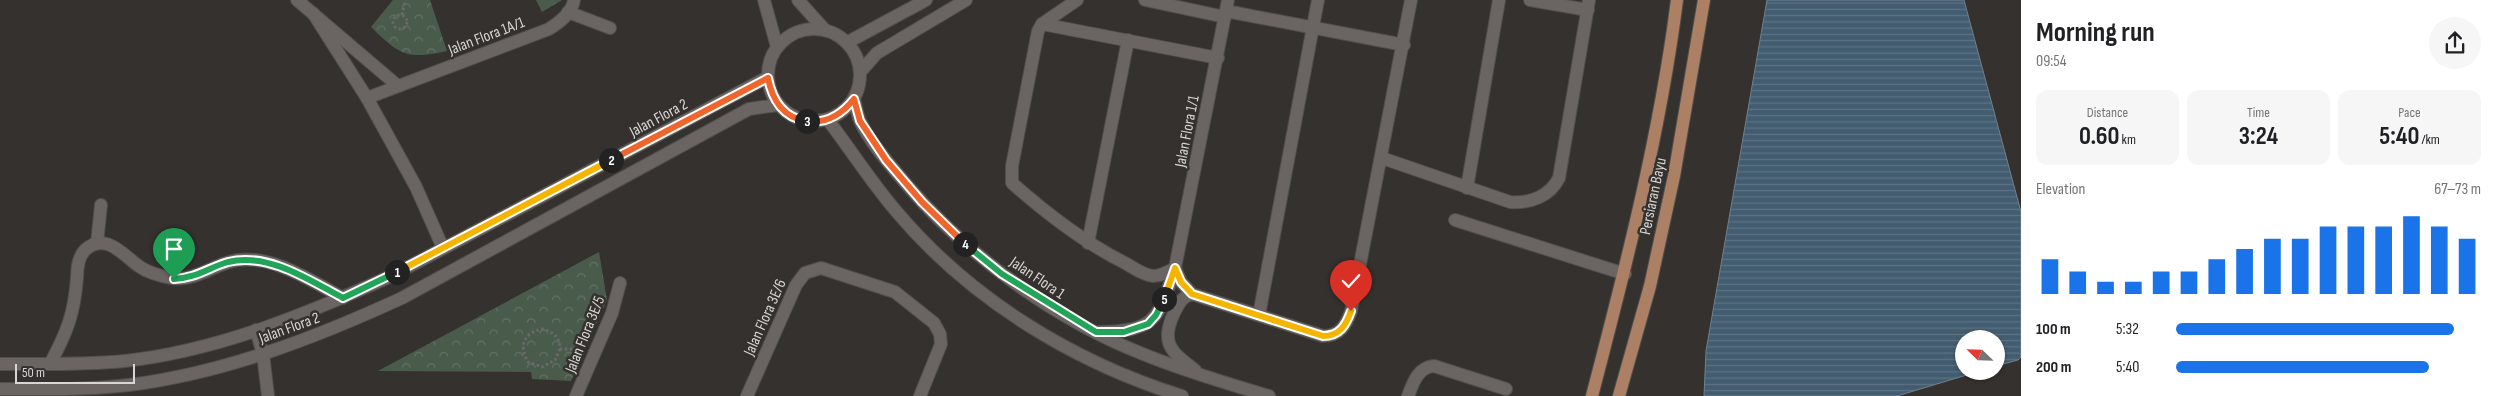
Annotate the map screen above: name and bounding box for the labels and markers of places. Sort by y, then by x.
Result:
pin: 3 [794,108,820,134]
pin: 2 [598,148,624,172]
pin [153,228,195,279]
pin: 4 [952,232,978,256]
pin: 1 [384,260,410,284]
pin [1330,260,1372,311]
pin: 5 [1152,286,1176,312]

